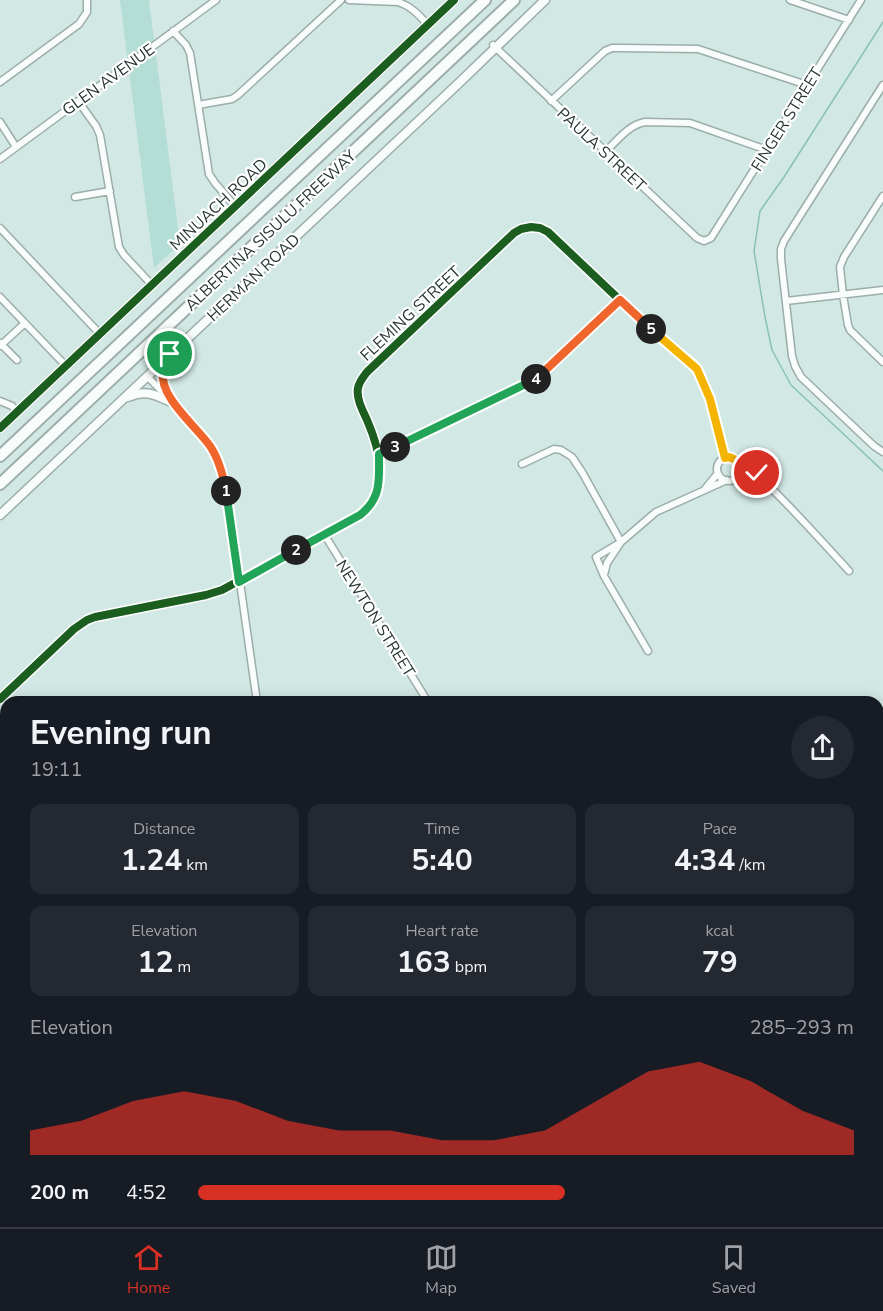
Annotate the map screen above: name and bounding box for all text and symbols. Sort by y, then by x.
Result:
street label: GLEN AVENUE [58,39,159,121]
street label: FINGER STREET [746,63,828,176]
street label: PAULA STREET [552,103,651,197]
street label: ALBERTINA SISULU FREEWAY [180,145,361,316]
street label: MINUACH ROAD [165,154,272,256]
street label: HERMAN ROAD [202,229,305,327]
street label: FLEMING STREET [356,261,466,366]
pin: 5 [636,314,666,344]
text: 5 [646,318,656,340]
pin [144,328,195,379]
icon: arrive [153,337,186,370]
pin: 4 [521,364,551,394]
text: 4 [531,368,541,390]
pin: 3 [380,432,410,462]
text: 3 [390,436,400,458]
pin [731,447,782,498]
icon: check [740,456,773,489]
pin: 1 [211,476,241,506]
text: 1 [221,480,231,502]
pin: 2 [281,535,311,565]
text: 2 [291,539,301,561]
street label: NEWTON STREET [330,556,420,682]
text: Evening run [30,711,212,756]
button: share [791,716,854,779]
text: 19:11 [30,756,83,783]
text: Distance [133,818,195,840]
text: Time [424,818,460,840]
text: Pace [703,818,737,840]
text: 1.24 [121,840,182,881]
text: 5:40 [411,840,473,881]
text: 4:34 [674,840,735,881]
text: km [182,854,208,876]
text: /km [735,854,766,876]
text: Elevation [131,920,197,942]
text: Heart rate [405,920,479,942]
text: kcal [705,920,734,942]
text: 12 [137,942,173,983]
text: 163 [397,942,451,983]
text: 79 [702,942,738,983]
text: m [173,956,191,978]
text: bpm [451,956,487,978]
text: Elevation [30,1014,113,1041]
text: 285–293 m [750,1014,854,1041]
text: 200 m [30,1179,89,1206]
text: 4:52 [126,1179,167,1206]
tab: Home [127,1241,170,1299]
tab: Map [425,1241,458,1299]
tab: Saved [712,1241,756,1299]

